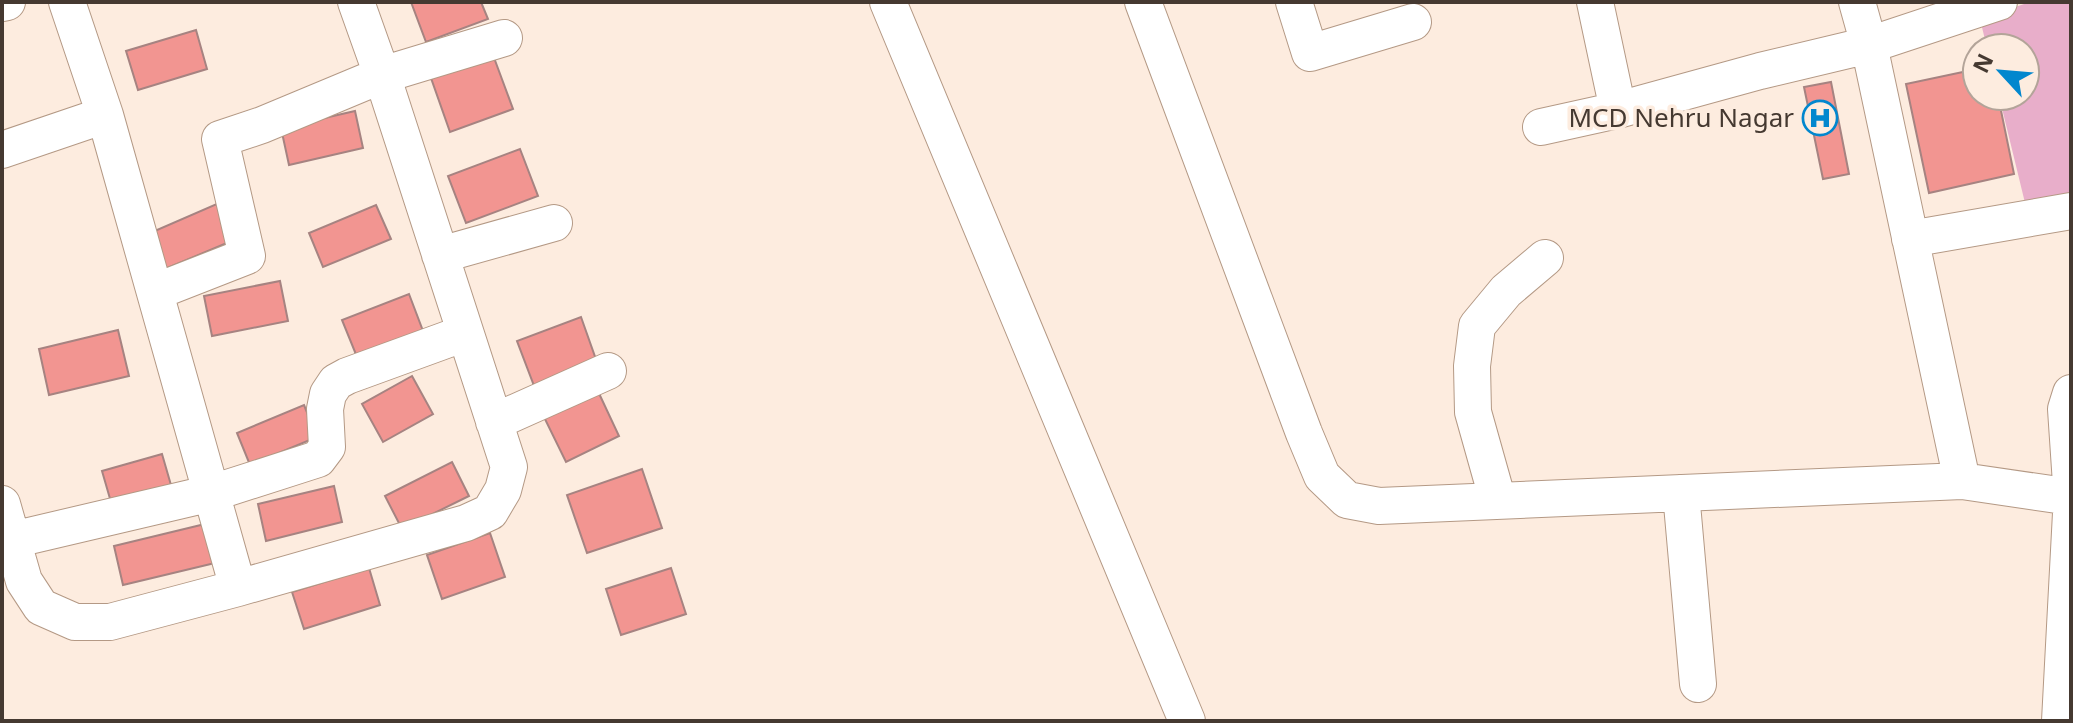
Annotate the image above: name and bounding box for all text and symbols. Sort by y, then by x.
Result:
north arrow [1961,32,2041,112]
text: N [1965,48,2000,77]
place label: MCD Nehru Nagar [1569,99,1794,135]
hospital icon: MCD Nehru Nagar [1801,99,1839,137]

